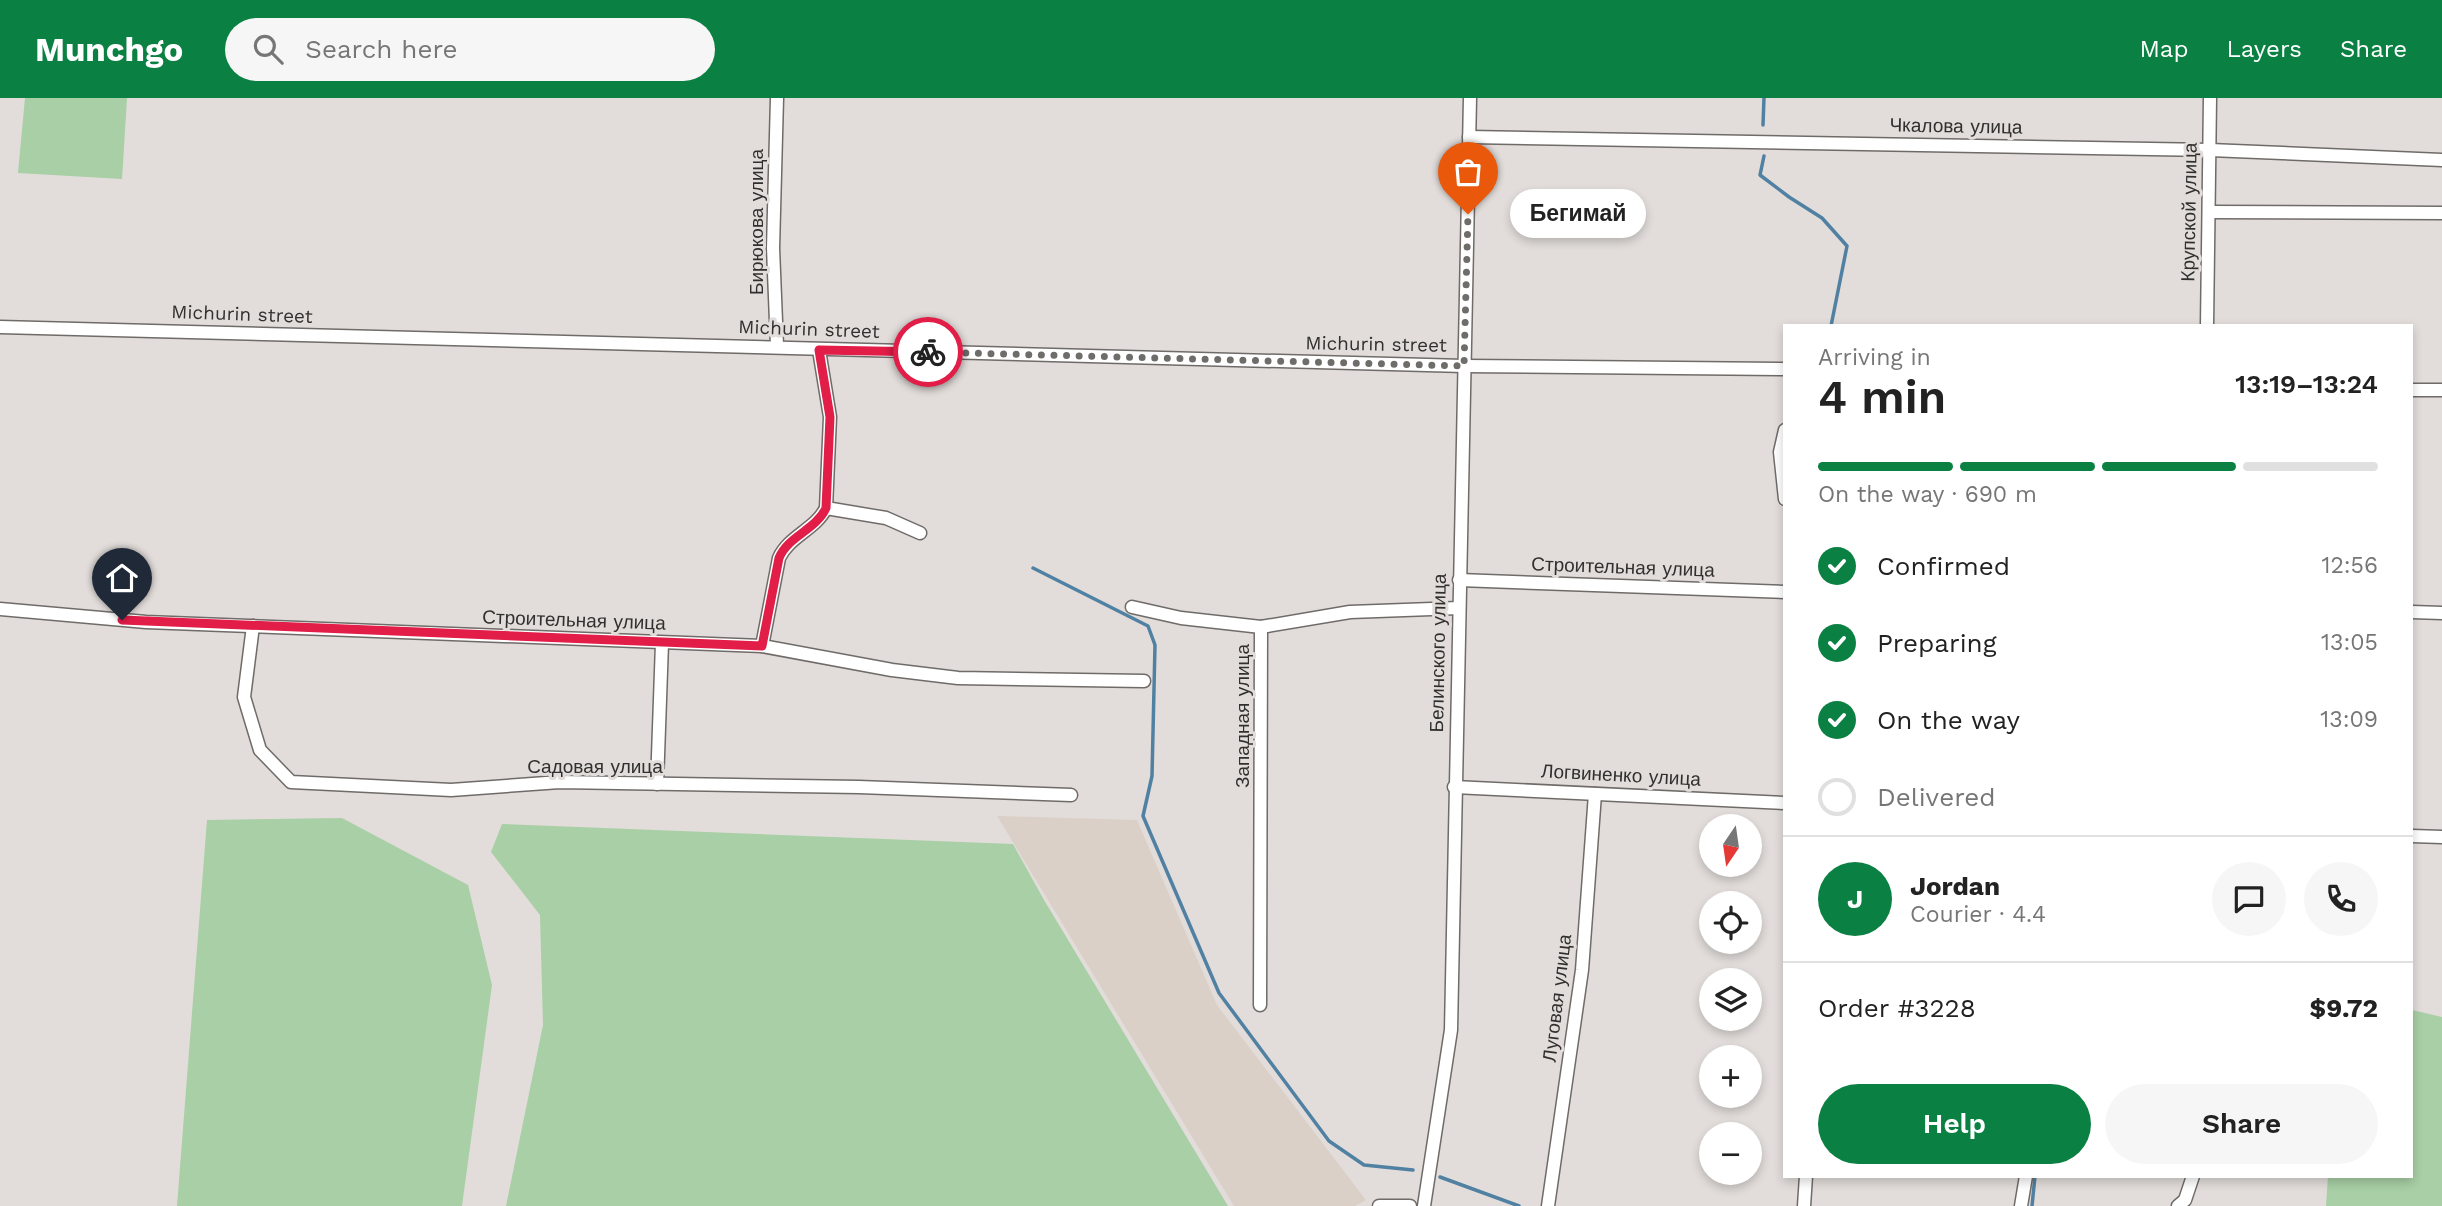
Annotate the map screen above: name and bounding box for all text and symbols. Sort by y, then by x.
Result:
search box [225,18,715,81]
text: Munchgo [35,30,183,69]
icon: search [249,30,287,68]
text: Search here [305,34,458,64]
text: Map [2140,35,2188,63]
text: Layers [2226,35,2302,63]
text: Share [2340,35,2407,63]
street label: Чкалова улица [1889,113,2023,139]
pin [1438,142,1498,214]
street label: Крупской улица [2176,142,2202,282]
street label: Бирюкова улица [745,148,768,295]
icon: bag [1449,153,1487,191]
callout: Бегимай [1510,190,1646,238]
text: Бегимай [1530,200,1626,227]
street label: Michurin street [171,300,313,328]
street label: Michurin street [738,315,880,343]
courier [893,317,963,387]
street label: Michurin street [1305,331,1447,357]
icon: bike [909,333,947,371]
text: Arriving in [1818,344,1931,371]
text: 13:19–13:24 [2235,369,2378,399]
text: 4 min [1818,370,1946,424]
text: On the way · 690 m [1818,481,2037,508]
icon: check [1818,547,1856,585]
pin [92,548,152,620]
text: Confirmed [1877,551,2010,581]
street label: Строительная улица [1531,552,1716,582]
text: 12:56 [2321,552,2378,579]
icon: home [103,559,141,597]
street label: Белинского улица [1425,573,1451,733]
street label: Строительная улица [482,605,667,635]
icon: check [1818,624,1856,662]
text: Preparing [1877,628,1997,658]
text: 13:05 [2321,629,2378,656]
street label: Западная улица [1231,644,1254,788]
icon: check [1818,701,1856,739]
text: On the way [1877,705,2020,735]
text: 13:09 [2320,706,2378,733]
street label: Садовая улица [527,755,663,778]
street label: Логвиненко улица [1540,759,1702,791]
text: Delivered [1877,782,1996,812]
north arrow [1699,814,1762,877]
map controls [1699,814,1762,1185]
button: chat [2212,862,2286,936]
button: phone [2304,862,2378,936]
text: Jordan [1910,871,2000,901]
text: J [1847,884,1863,914]
button: locate [1699,891,1762,954]
text: Courier · 4.4 [1910,901,2046,928]
street label: Луговая улица [1538,932,1576,1063]
button: layers [1699,968,1762,1031]
text: Order #3228 [1818,993,1976,1023]
text: $9.72 [2310,993,2378,1023]
button: + [1699,1045,1762,1108]
button: Help [1818,1084,2091,1164]
button: Share [2105,1084,2378,1164]
button: − [1699,1122,1762,1185]

